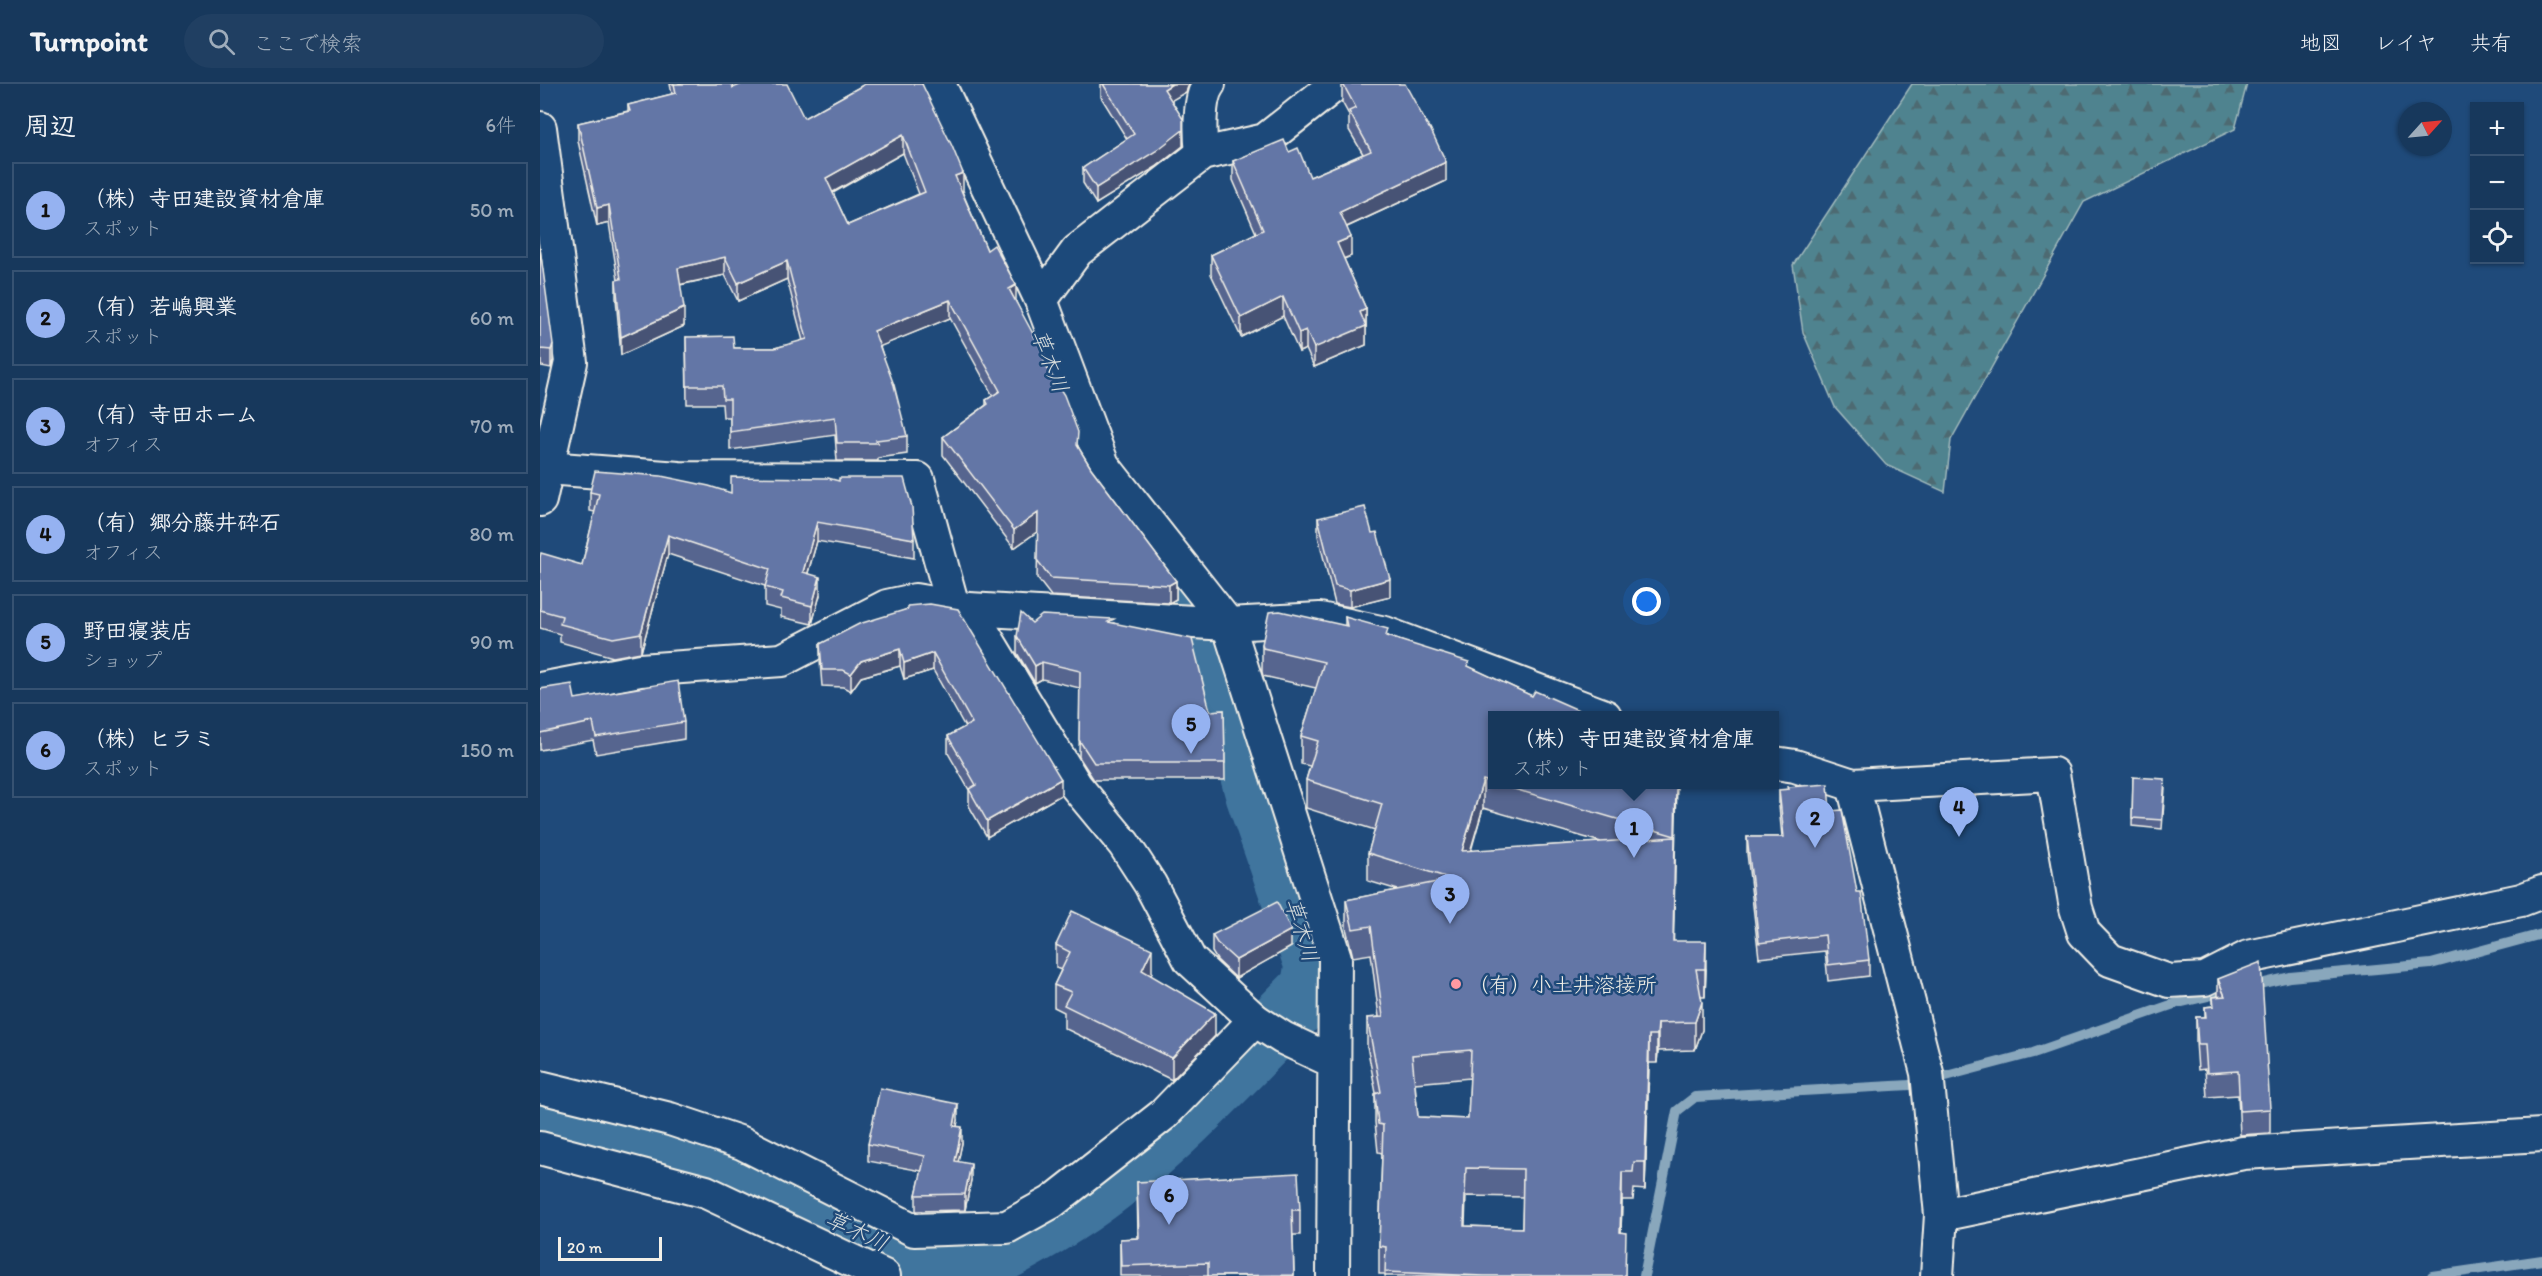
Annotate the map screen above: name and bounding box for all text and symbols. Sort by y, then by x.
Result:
search box [184,14,604,68]
text: Turnpoint [30,24,148,58]
icon: search [205,25,238,58]
text: ここで検索 [253,30,363,57]
text: 地図 [2300,30,2342,55]
text: レイヤ [2375,30,2437,55]
text: 共有 [2470,30,2512,55]
north arrow [2398,102,2452,156]
map controls [2470,102,2524,264]
button: + [2470,102,2524,156]
text: 周辺 [24,110,76,142]
text: 6件 [485,113,516,137]
button: − [2470,156,2524,210]
text: （株）寺田建設資材倉庫 [83,185,325,212]
text: 1 [41,198,50,222]
text: 50 m [470,198,514,222]
button: locate [2470,210,2524,264]
text: スポット [83,216,163,240]
text: （有）若嶋興業 [83,293,237,320]
text: 2 [40,306,51,330]
text: 60 m [470,306,514,330]
text: スポット [83,324,163,348]
water label: 草木川 [1026,325,1074,397]
text: （有）寺田ホーム [83,401,258,428]
text: 3 [40,414,51,438]
text: 70 m [470,414,514,438]
text: オフィス [83,432,163,456]
text: （有）郷分藤井砕石 [83,509,281,536]
text: 4 [39,522,52,546]
text: 80 m [469,522,514,546]
text: オフィス [83,540,163,564]
your location [1632,587,1661,616]
text: 野田寝装店 [83,617,193,644]
text: 5 [40,630,51,654]
text: 90 m [470,630,514,654]
text: ショップ [83,648,162,672]
pin: 5 [1172,704,1210,754]
popup [1488,711,1779,789]
text: （株）ヒラミ [83,725,215,752]
text: （株）寺田建設資材倉庫 [1512,725,1755,752]
text: 6 [40,738,51,762]
text: 150 m [461,738,514,762]
text: スポット [83,756,163,780]
text: スポット [1512,756,1592,780]
pin: 4 [1940,788,1978,837]
pin: 2 [1796,798,1834,848]
pin: 1 [1614,808,1654,858]
pin: 3 [1430,874,1470,924]
water label: 草木川 [1279,894,1325,966]
place label: （有）小土井溶接所 [1468,972,1657,997]
marker: （有）小土井溶接所 [1449,977,1463,991]
pin: 6 [1150,1176,1188,1225]
water label: 草木川 [821,1205,893,1257]
scale bar [558,1234,662,1262]
text: 20 m [567,1238,602,1257]

